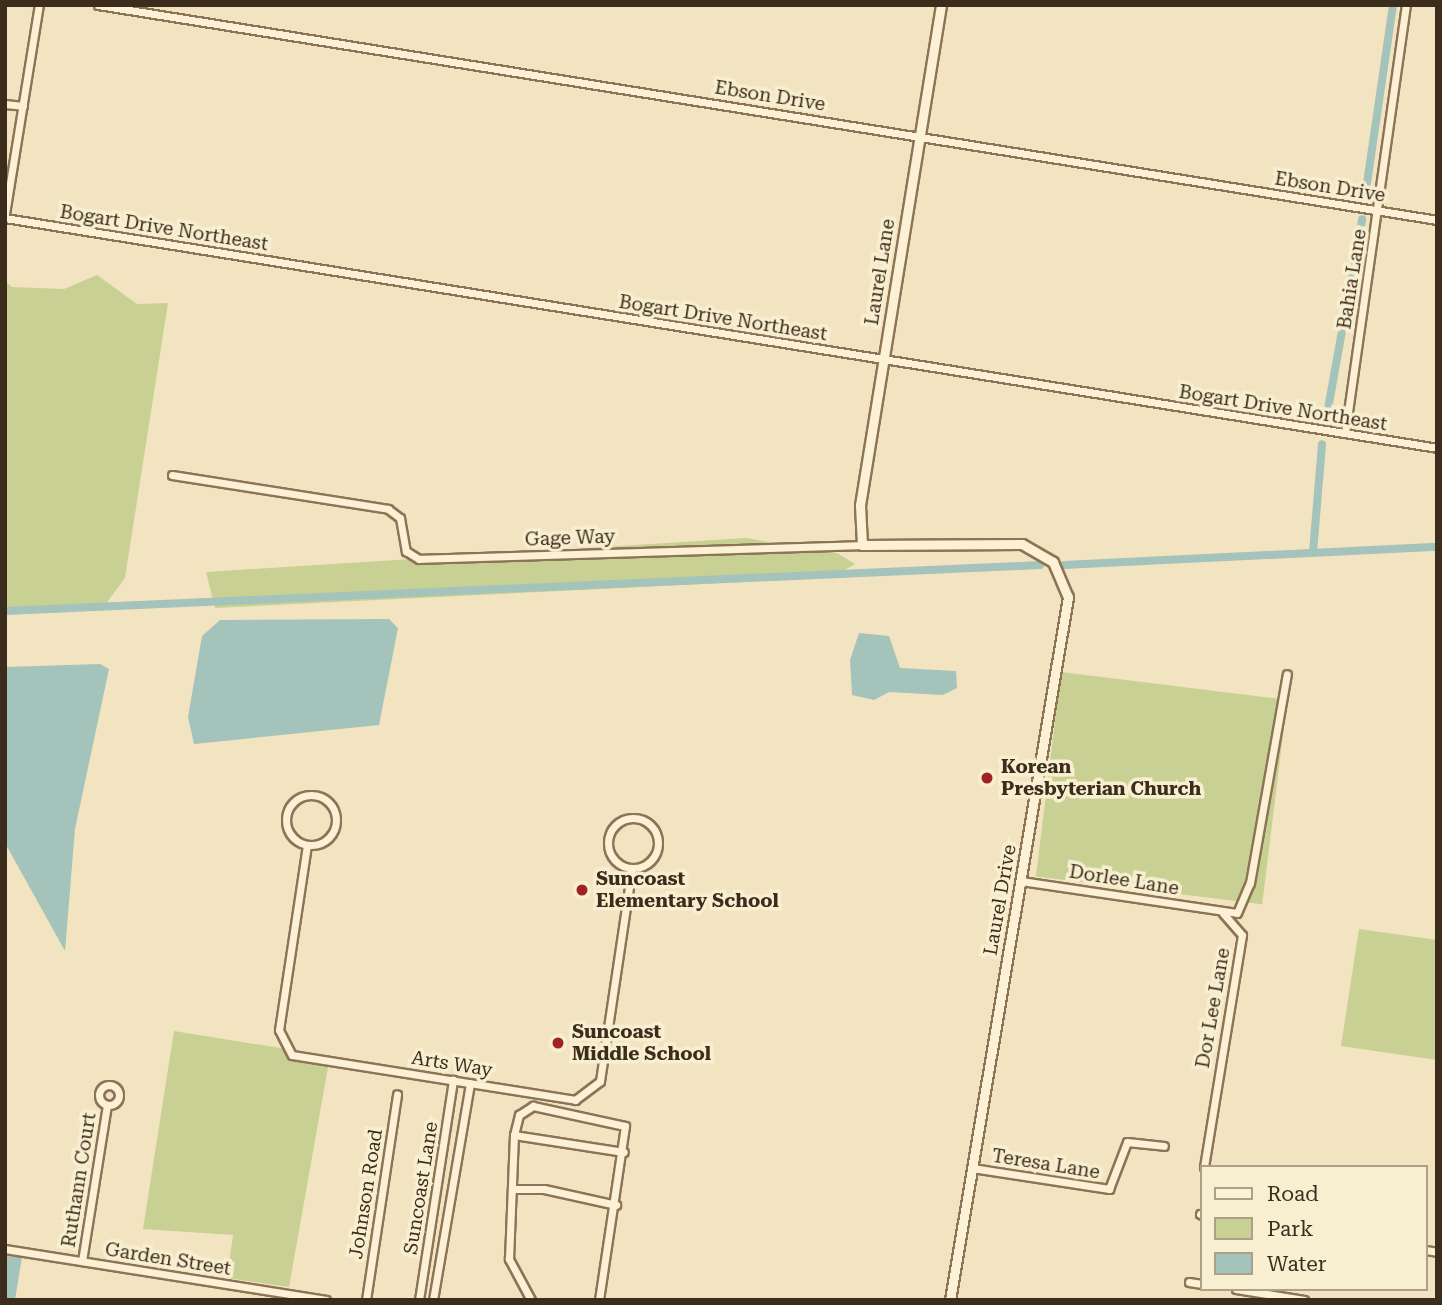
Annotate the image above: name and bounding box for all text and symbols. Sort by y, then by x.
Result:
street label: Ebson Drive [713,76,827,116]
street label: Ebson Drive [1273,167,1387,207]
street label: Bogart Drive Northeast [58,200,270,256]
street label: Laurel Lane [860,217,900,327]
street label: Bahia Lane [1333,227,1371,331]
street label: Bogart Drive Northeast [617,290,829,346]
street label: Bogart Drive Northeast [1177,380,1389,436]
street label: Gage Way [524,525,616,551]
place label: Korean Presbyterian Church [1001,756,1201,800]
marker: Korean Presbyterian Church [979,770,995,786]
street label: Laurel Drive [979,843,1021,957]
street label: Dorlee Lane [1067,860,1181,900]
place label: Suncoast Elementary School [596,868,779,912]
marker: Suncoast Elementary School [574,882,590,898]
street label: Dor Lee Lane [1191,946,1235,1070]
place label: Suncoast Middle School [572,1021,711,1065]
marker: Suncoast Middle School [550,1035,566,1051]
street label: Arts Way [410,1046,494,1082]
street label: Ruthann Court [57,1111,101,1249]
street label: Suncoast Lane [399,1120,443,1256]
street label: Johnson Road [344,1128,388,1260]
street label: Teresa Lane [990,1144,1102,1184]
legend [1200,1165,1428,1291]
text: Road [1267,1182,1319,1206]
text: Park [1267,1217,1313,1241]
street label: Garden Street [103,1238,233,1280]
text: Water [1267,1252,1326,1276]

